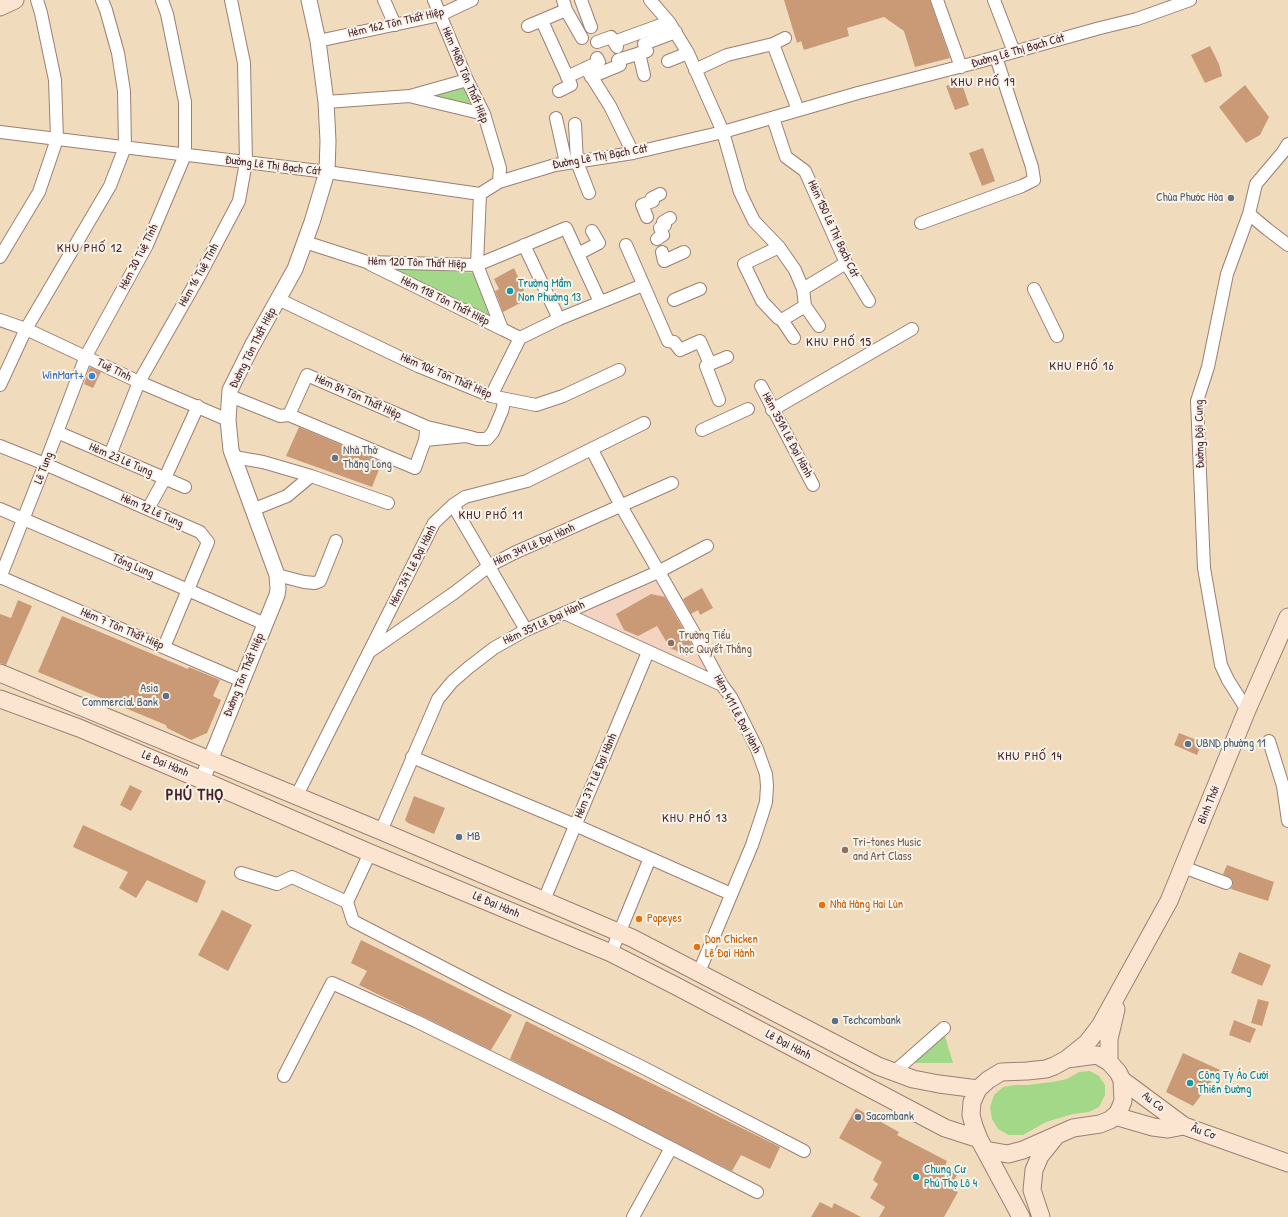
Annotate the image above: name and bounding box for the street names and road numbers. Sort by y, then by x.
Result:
street label: Hẻm 162 Tôn Thất Hiệp [347,5,445,41]
street label: Hẻm 148D Tôn Thất Hiệp [438,25,492,125]
street label: Đường Lê Thị Bạch Cát [970,31,1066,71]
street label: Đường Lê Thị Bạch Cát [551,142,649,172]
street label: Đường Lê Thị Bạch Cát [224,153,322,179]
street label: Hẻm 150 Lê Thị Bạch Cát [804,178,862,280]
street label: Hẻm 30 Tuệ Tĩnh [116,222,162,292]
street label: Hẻm 16 Tuệ Tĩnh [176,241,222,309]
street label: Hẻm 120 Tôn Thất Hiệp [368,254,466,272]
street label: Hẻm 118 Tôn Thất Hiệp [398,273,492,329]
street label: Đường Tôn Thất Hiệp [226,305,280,391]
street label: Hẻm 106 Tôn Thất Hiệp [398,350,494,402]
street label: Tuệ Tĩnh [94,355,134,385]
street label: Hẻm 84 Tôn Thất Hiệp [313,372,403,422]
street label: Hẻm 351A Lê Đại Hành [759,390,815,480]
street label: Đường Đội Cung [1192,399,1208,469]
street label: Hẻm 23 Lê Tung [87,440,155,480]
street label: Lê Tung [31,450,57,486]
street label: Hẻm 12 Lê Tung [118,491,186,531]
street label: Hẻm 349 Lê Đại Hành [491,521,577,569]
street label: Hẻm 347 Lê Đại Hành [386,523,440,609]
street label: Tổng Lung [110,551,156,581]
street label: Hẻm 351 Lê Đại Hành [501,598,587,648]
street label: Hẻm 7 Tôn Thất Hiệp [78,605,166,653]
street label: Đường Tôn Thất Hiệp [221,631,267,719]
street label: Hẻm 411 Lê Đại Hành [710,672,764,756]
street label: Hẻm 377 Lê Đại Hành [572,731,620,821]
street label: Lê Đại Hành [139,748,191,780]
street label: Bình Thới [1195,784,1223,826]
street label: Lê Đại Hành [470,889,522,921]
street label: Lê Đại Hành [763,1027,813,1063]
street label: Au Co [1139,1089,1167,1115]
street label: Âu Cơ [1189,1121,1217,1143]

